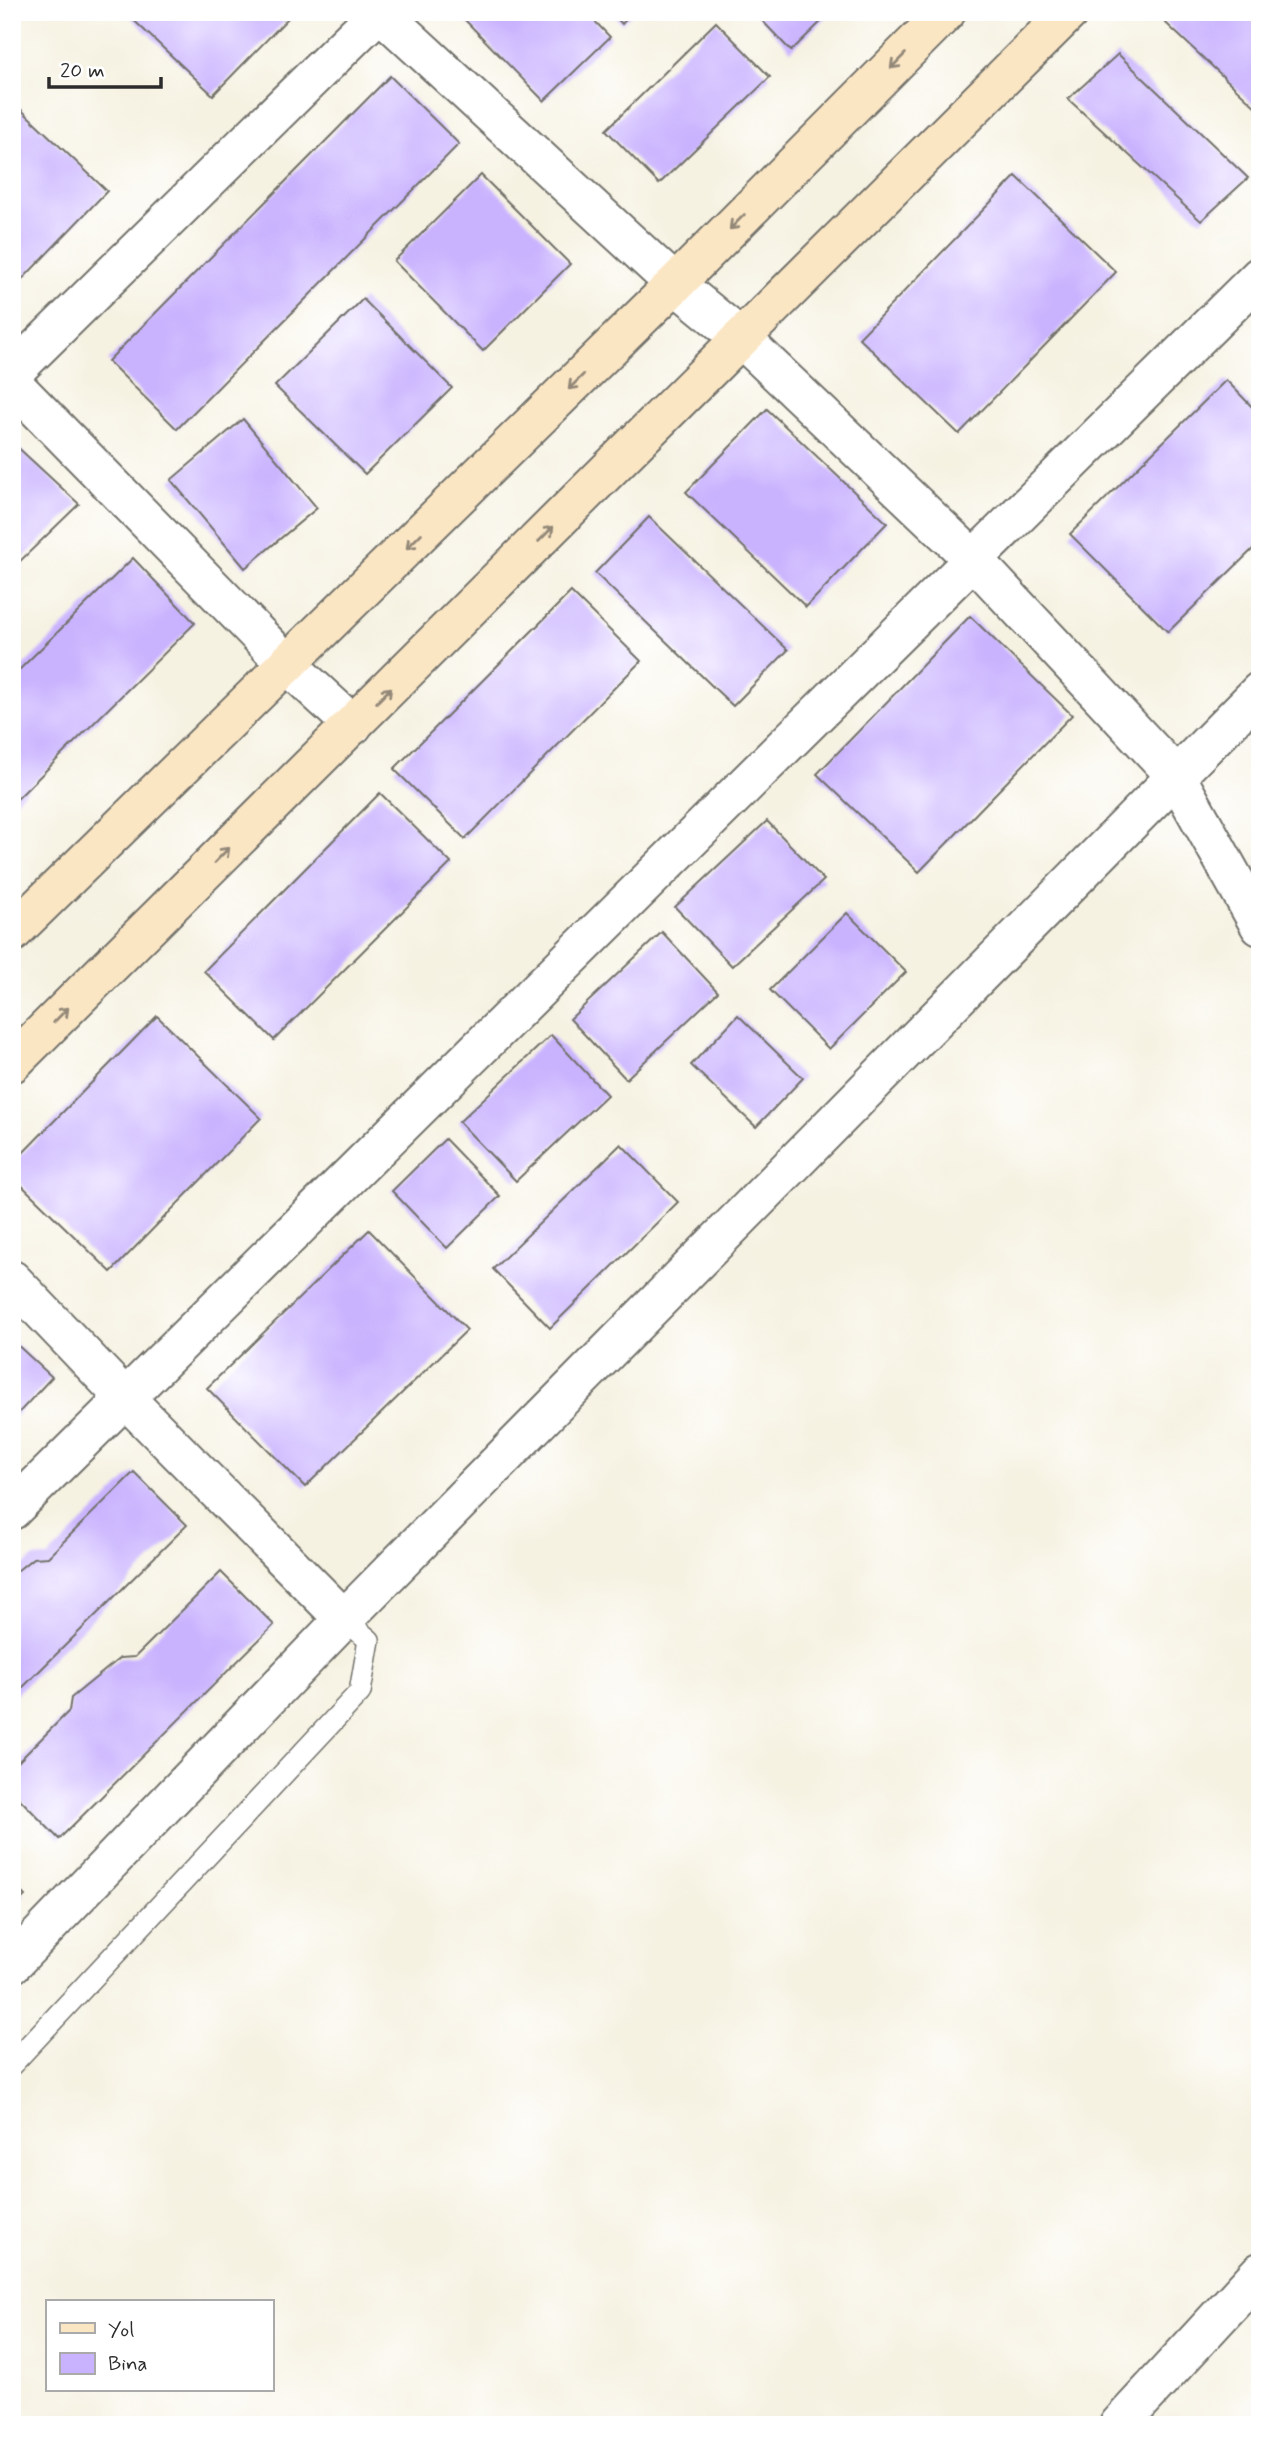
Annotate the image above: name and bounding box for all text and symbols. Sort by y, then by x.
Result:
scale bar [49,46,161,90]
one-way arrow [890,52,907,69]
text: 20 m [60,57,105,85]
one-way arrow [729,213,746,230]
one-way arrow [567,373,584,390]
one-way arrow [537,526,554,543]
one-way arrow [405,533,422,550]
one-way arrow [375,686,392,703]
one-way arrow [214,846,231,863]
one-way arrow [52,1006,69,1023]
legend [46,2300,273,2392]
text: Yol [108,2316,134,2344]
text: Bina [108,2350,148,2378]

